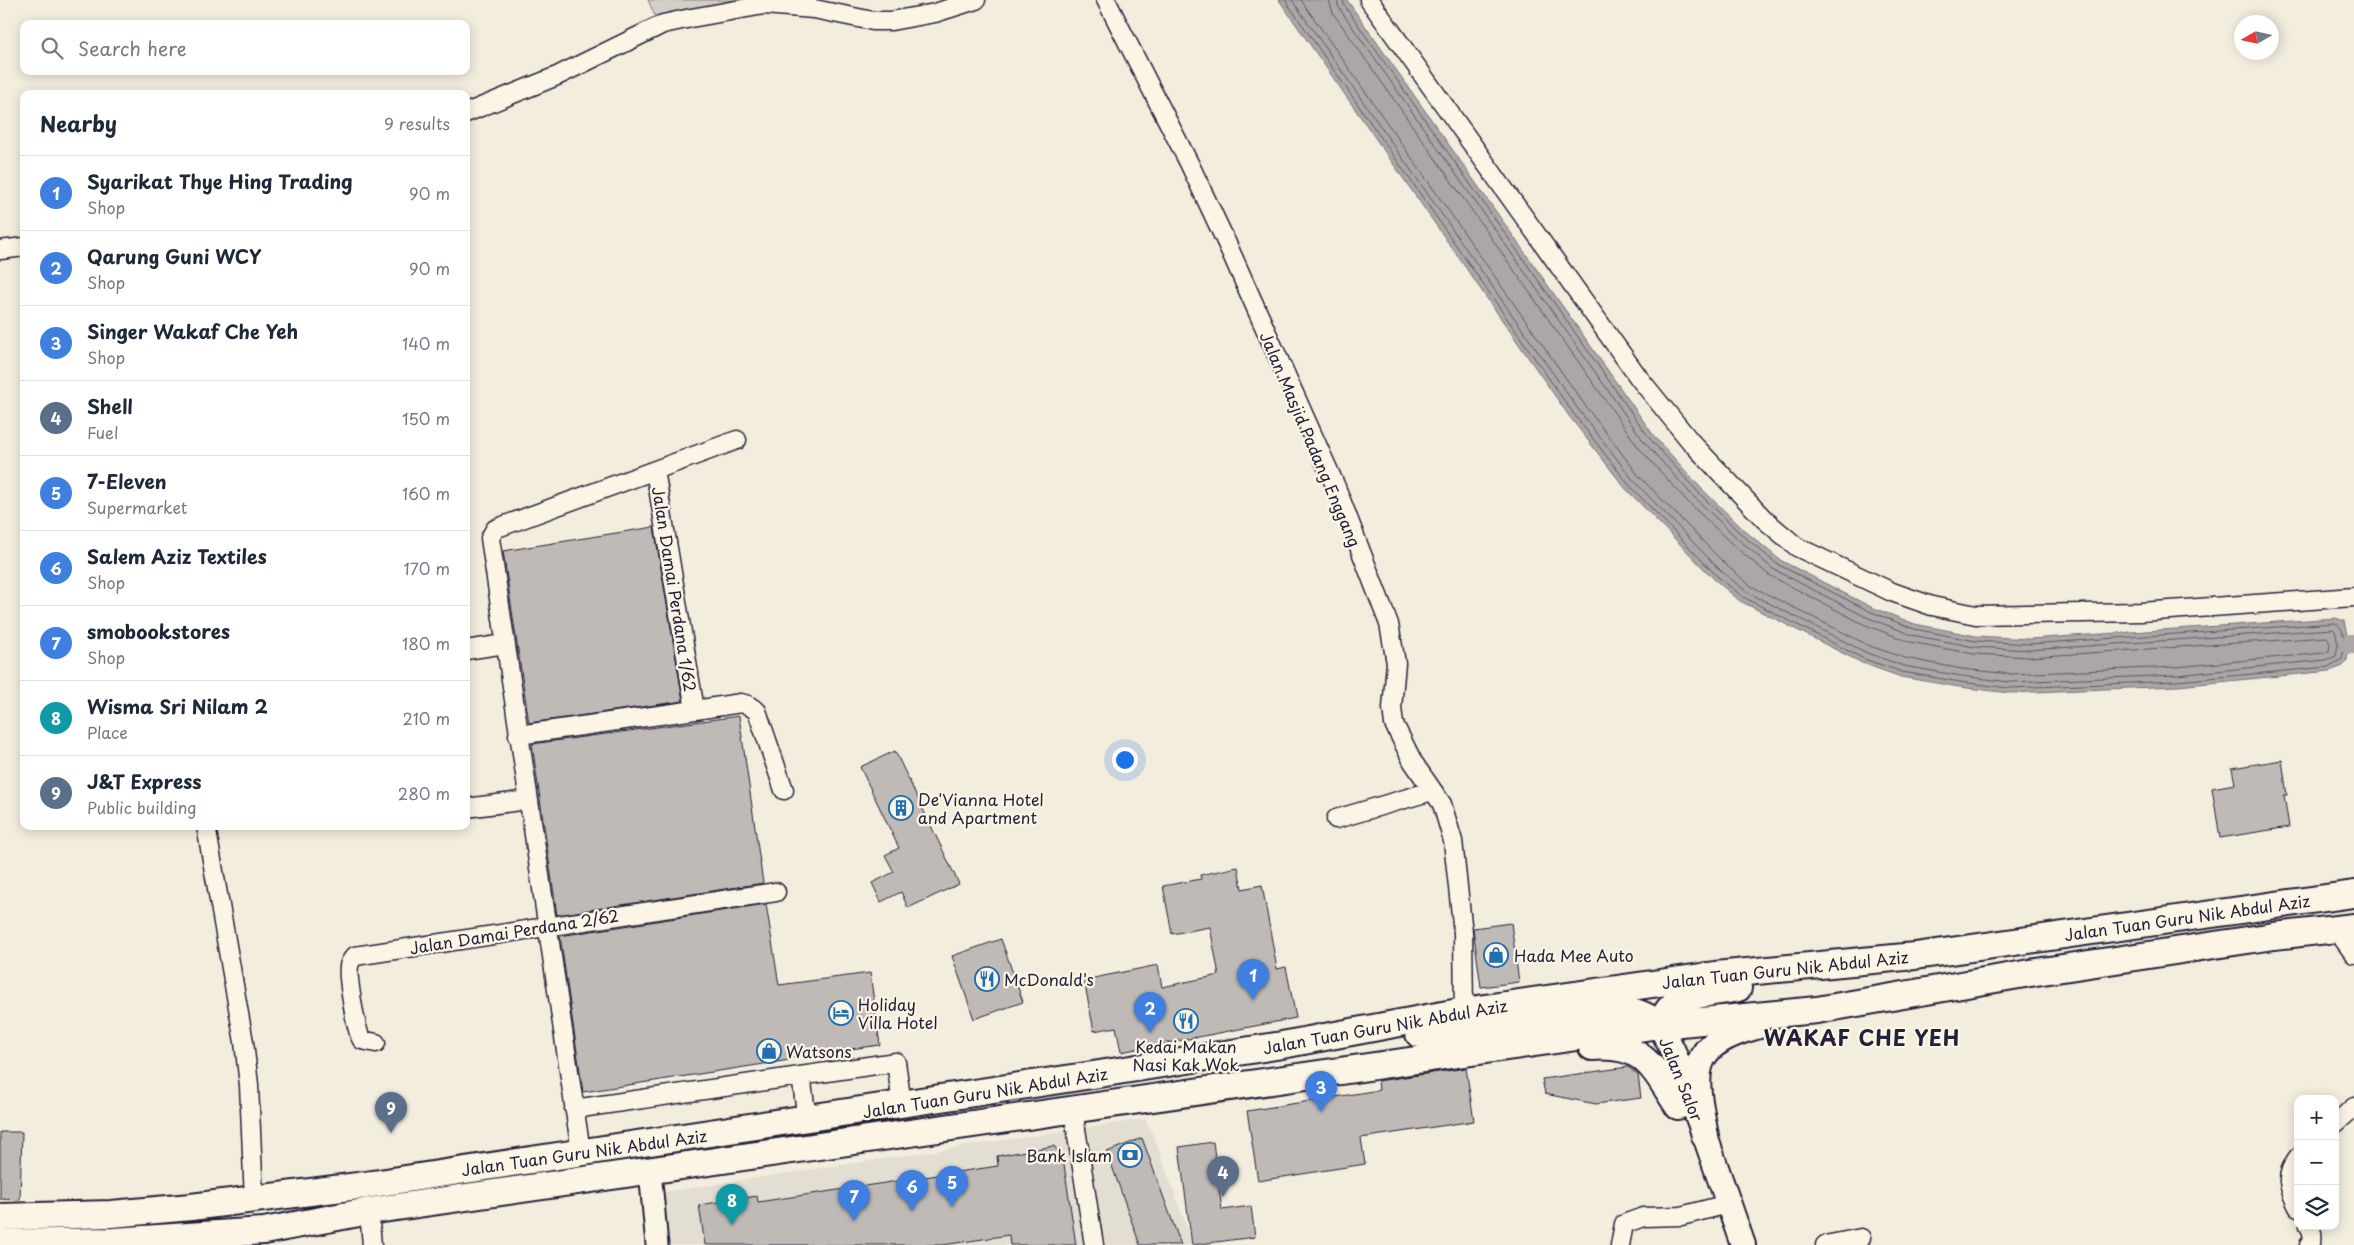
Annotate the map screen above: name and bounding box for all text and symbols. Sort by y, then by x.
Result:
north arrow [2234,15,2279,60]
search box [20,20,470,75]
icon: search [38,34,66,62]
text: Search here [78,34,187,62]
text: Nearby [40,107,117,139]
text: 9 results [384,111,450,135]
text: Syarikat Thye Hing Trading [87,167,353,195]
text: 1 [52,181,60,205]
text: 90 m [409,181,450,205]
text: Shop [87,195,125,219]
text: Qarung Guni WCY [87,242,261,270]
text: 2 [50,256,62,280]
text: 90 m [409,256,450,280]
text: Shop [87,270,125,294]
text: Singer Wakaf Che Yeh [87,317,298,345]
street label: Jalan Masjid Padang Enggang [1255,328,1367,550]
text: 3 [51,331,61,355]
text: 140 m [402,331,450,355]
text: Shop [87,345,125,369]
text: Shell [87,392,133,420]
text: 4 [51,406,61,430]
text: 150 m [402,406,450,430]
text: Fuel [87,420,118,444]
text: 7-Eleven [87,467,167,495]
text: 5 [51,481,61,505]
text: 160 m [402,481,450,505]
street label: Jalan Damai Perdana 1/62 [647,485,703,693]
text: Supermarket [87,495,187,519]
text: Salem Aziz Textiles [87,542,267,570]
text: 6 [50,556,62,580]
text: 170 m [404,556,450,580]
text: Shop [87,570,125,594]
text: smobookstores [87,617,230,645]
text: 7 [51,631,61,655]
text: 180 m [402,631,450,655]
text: Shop [87,645,125,669]
text: Wisma Sri Nilam 2 [87,692,268,720]
text: 8 [51,706,61,730]
text: 210 m [402,706,450,730]
text: Place [87,720,128,744]
your location [1112,747,1138,773]
text: J&T Express [87,767,202,795]
text: 9 [51,781,61,805]
text: 280 m [398,781,450,805]
place label: De'Vianna Hotel and Apartment [918,787,1044,829]
text: Public building [87,795,197,819]
building icon: De'Vianna Hotel and Apartment [888,795,914,821]
street label: Jalan Tuan Guru Nik Abdul Aziz [2063,888,2312,946]
street label: Jalan Damai Perdana 2/62 [408,903,620,959]
shop icon: Hada Mee Auto [1483,942,1509,968]
place label: Hada Mee Auto [1514,943,1634,967]
street label: Jalan Tuan Guru Nik Abdul Aziz [1661,944,1910,994]
pin: 1 [1237,959,1269,1000]
restaurant icon: McDonald's [974,966,1000,992]
place label: McDonald's [1004,967,1094,991]
place label: Holiday Villa Hotel [858,992,938,1034]
pin: 2 [1134,992,1166,1033]
street label: Jalan Tuan Guru Nik Abdul Aziz [1261,993,1509,1059]
hotel icon: Holiday Villa Hotel [828,1000,854,1026]
restaurant icon: Kedai Makan Nasi Kak Wok [1173,1008,1199,1034]
district label: WAKAF CHE YEH [1764,1021,1960,1053]
street label: Jalan Salor [1654,1033,1710,1125]
place label: Kedai Makan Nasi Kak Wok [1133,1034,1239,1076]
shop icon: Watsons [756,1038,782,1064]
place label: Watsons [786,1039,852,1063]
street label: Jalan Tuan Guru Nik Abdul Aziz [861,1061,1109,1123]
pin: 3 [1305,1071,1337,1112]
pin: 9 [375,1092,407,1133]
map controls [2294,1095,2339,1230]
button: + [2294,1095,2339,1140]
street label: Jalan Tuan Guru Nik Abdul Aziz [460,1123,709,1181]
button: − [2294,1140,2339,1185]
bank icon: Bank Islam [1117,1142,1143,1168]
place label: Bank Islam [1026,1143,1112,1167]
pin: 4 [1207,1156,1239,1197]
pin: 5 [936,1166,968,1207]
pin: 6 [896,1170,928,1211]
pin: 7 [838,1180,870,1221]
pin: 8 [716,1184,748,1225]
button: layers [2294,1185,2339,1230]

